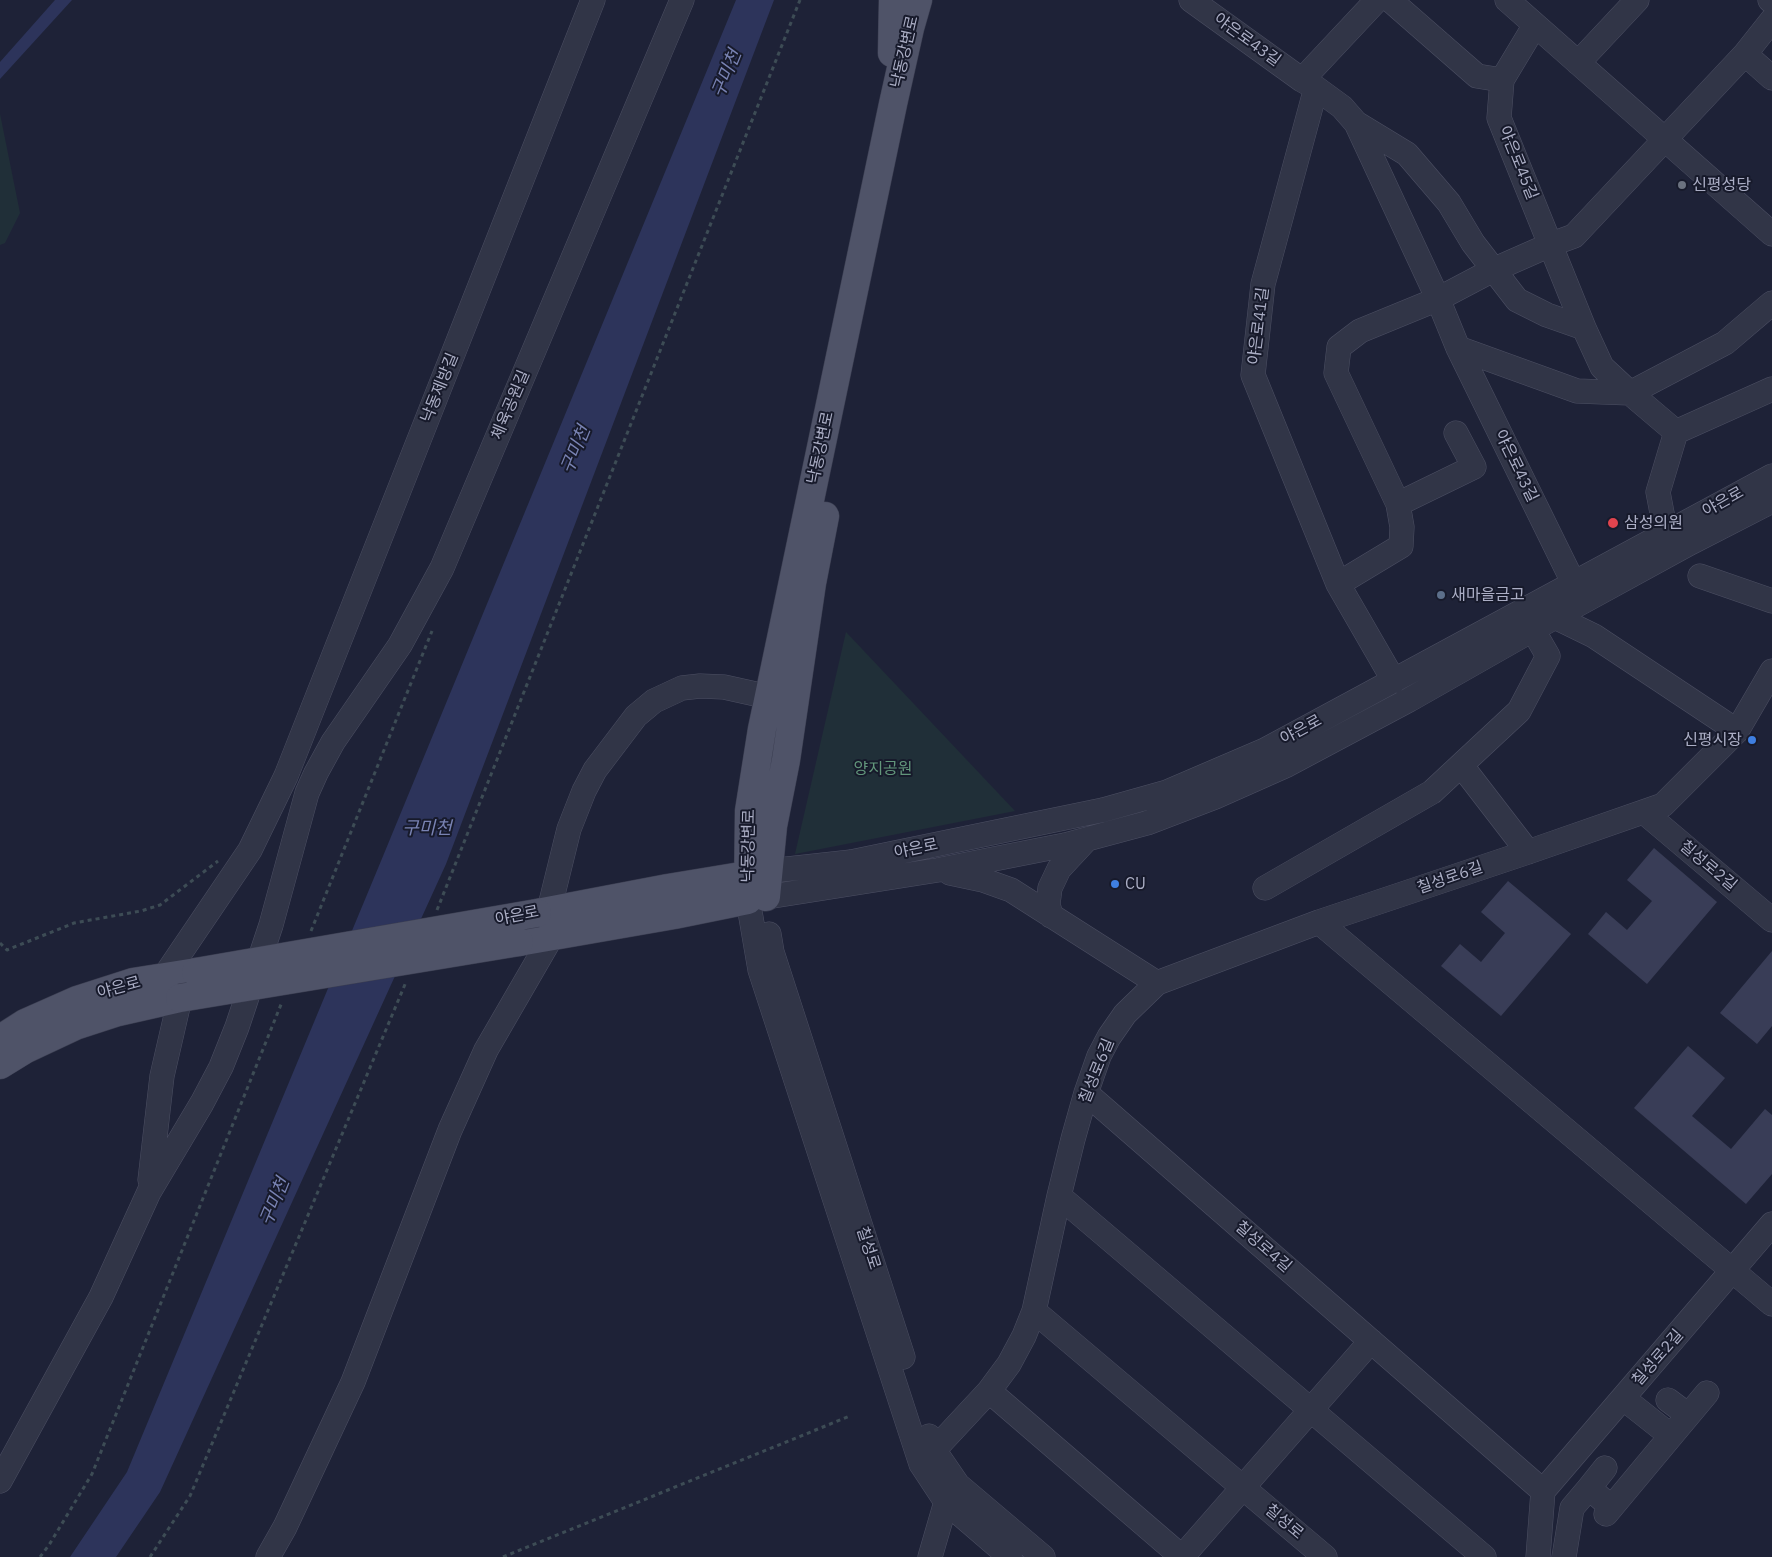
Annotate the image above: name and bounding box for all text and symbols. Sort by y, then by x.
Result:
street label: 야은로43길 [1210,9,1284,71]
street label: 낙동강변로 [887,14,923,90]
water label: 구미천 [708,47,746,101]
street label: 야은로45길 [1494,123,1542,203]
place label: 신평성당 [1692,175,1751,195]
marker: 신평성당 [1676,179,1688,191]
street label: 야은로41길 [1245,286,1273,366]
street label: 낙동제방길 [417,350,463,426]
street label: 체육공원길 [488,367,534,443]
street label: 낙동강변로 [804,410,838,486]
water label: 구미천 [557,423,595,477]
street label: 야은로43길 [1490,427,1542,505]
street label: 야은로 [1699,483,1747,521]
place label: 삼성의원 [1624,513,1683,533]
marker: 삼성의원 [1606,516,1620,530]
place label: 새마을금고 [1451,585,1525,605]
marker: 새마을금고 [1435,589,1447,601]
street label: 야은로 [1277,711,1325,749]
place label: 신평시장 [1683,730,1742,750]
marker: 신평시장 [1746,734,1758,746]
park label: 양지공원 [854,759,912,779]
street label: 낙동강변로 [739,809,759,883]
water label: 구미천 [402,818,452,840]
street label: 야은로 [892,835,940,863]
street label: 칠성로2길 [1676,837,1740,895]
street label: 칠성로6길 [1415,858,1485,898]
place label: CU [1125,874,1146,894]
marker: CU [1109,878,1121,890]
street label: 야은로 [493,902,541,930]
street label: 야은로 [95,973,143,1003]
street label: 칠성로6길 [1075,1036,1119,1106]
water label: 구미천 [256,1175,294,1229]
street label: 칠성로4길 [1231,1217,1295,1277]
street label: 칠성로 [852,1224,884,1272]
street label: 칠성로2길 [1628,1326,1688,1390]
street label: 칠성로 [1261,1500,1307,1544]

